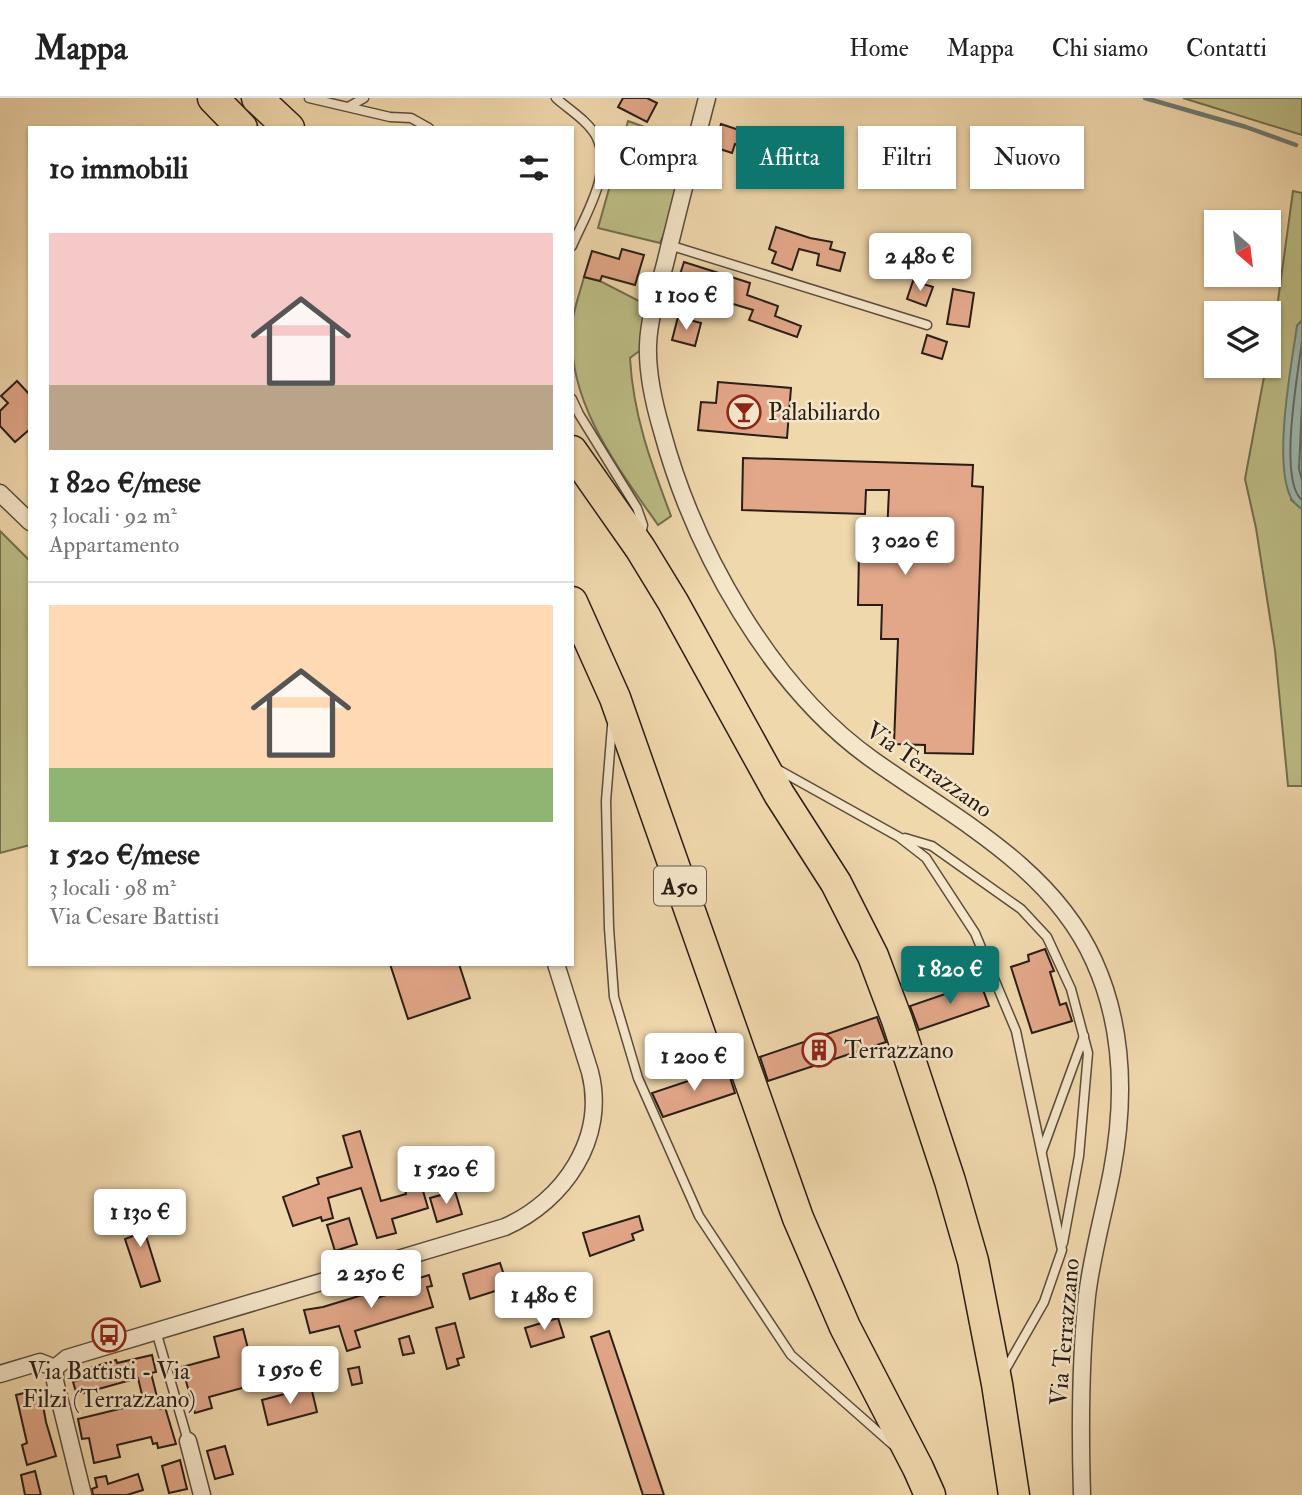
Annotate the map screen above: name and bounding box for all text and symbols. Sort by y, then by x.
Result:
text: Mappa [35,28,127,69]
text: Home [849,33,909,64]
text: Mappa [947,33,1014,64]
text: Chi siamo [1052,33,1148,64]
text: Contatti [1186,33,1267,64]
chip: Compra [595,126,722,189]
chip: Affitta [736,126,844,189]
chip: Filtri [858,126,956,189]
chip: Nuovo [970,126,1084,189]
icon: filters [515,149,553,187]
text: 10 immobili [49,150,188,187]
north arrow [1204,210,1281,287]
map controls [1204,210,1281,378]
pin: 2 480 € [855,234,985,293]
text: 2 480 € [885,241,955,270]
pin: 1 100 € [621,272,751,332]
icon: home [238,278,364,404]
text: 1 100 € [654,280,718,309]
button: layers [1204,301,1281,378]
bar icon: Palabiliardo [725,393,763,431]
place label: Palabiliardo [768,397,880,428]
text: 1 820 €/mese [49,464,201,501]
text: 3 locali · 92 m² [49,501,177,530]
pin: 3 020 € [840,518,970,577]
text: 3 020 € [871,525,939,554]
text: Appartamento [49,530,179,559]
icon: home [238,650,364,776]
street label: Via Terrazzano [860,715,998,825]
text: 1 520 €/mese [49,836,200,873]
road number: A50 [654,866,706,906]
text: 3 locali · 98 m² [49,873,176,902]
text: Via Cesare Battisti [49,902,219,931]
pin: 1 820 € [885,946,1015,1006]
text: 1 820 € [917,954,983,983]
building icon: Terrazzano [800,1031,838,1069]
pin: 1 200 € [629,1034,759,1093]
place label: Terrazzano [844,1035,954,1066]
text: 1 200 € [661,1041,727,1070]
pin: 1 520 € [381,1146,511,1206]
text: 1 520 € [414,1154,478,1183]
pin: 1 130 € [75,1190,205,1249]
text: 1 130 € [110,1197,170,1226]
pin: 2 250 € [306,1250,436,1310]
street label: Via Terrazzano [1043,1257,1087,1407]
text: 2 250 € [337,1258,405,1287]
pin: 1 480 € [479,1272,609,1332]
text: 1 480 € [511,1280,577,1309]
bus stop icon: Via Battisti - Via Filzi (Terrazzano) [90,1316,128,1354]
pin: 1 950 € [225,1346,355,1406]
text: 1 950 € [258,1354,322,1383]
place label: Via Battisti - Via Filzi (Terrazzano) [22,1356,196,1415]

